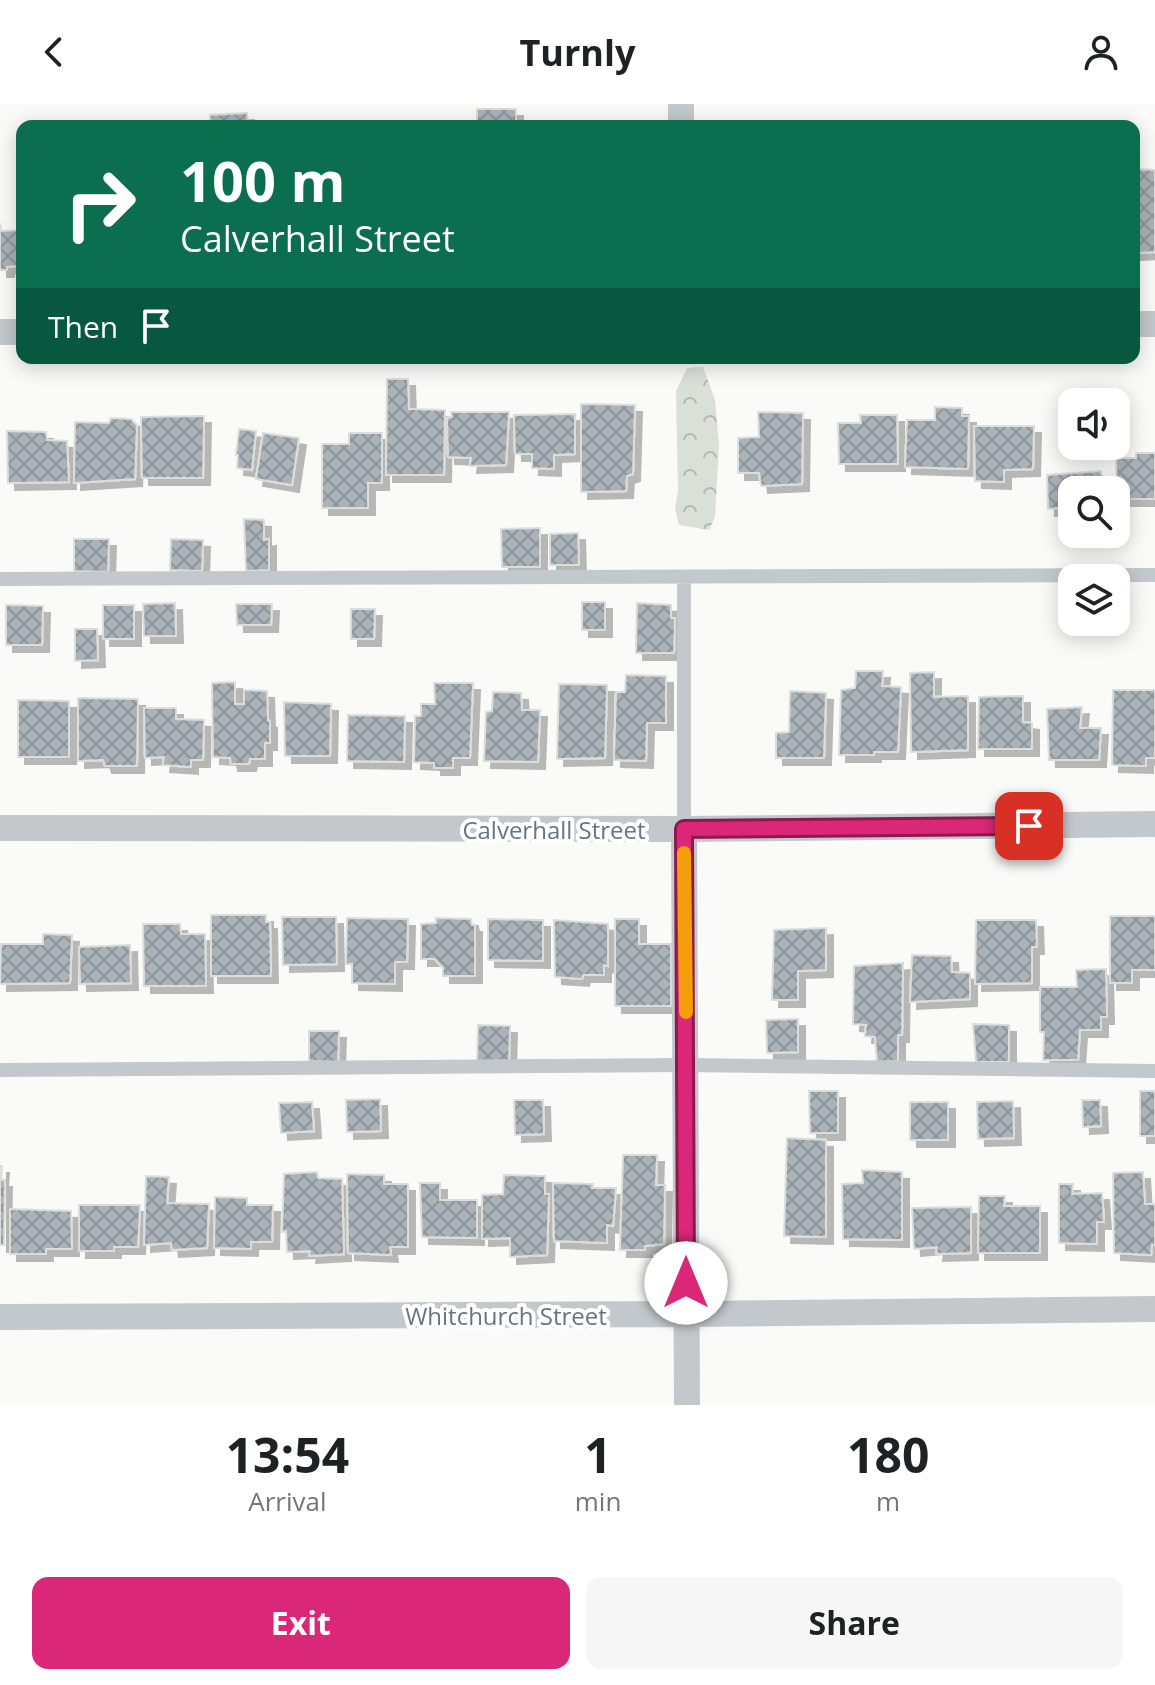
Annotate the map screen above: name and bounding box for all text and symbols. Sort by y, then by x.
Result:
text: Turnly [520,28,635,77]
icon: back [32,30,76,74]
icon: person [1079,30,1123,74]
text: 100 m [180,142,346,218]
icon: right [48,152,152,256]
text: Calverhall Street [180,214,455,263]
icon: arrive [134,304,178,348]
text: Then [48,306,118,347]
map controls [1058,388,1130,636]
button: sound [1058,388,1130,460]
button: search [1058,476,1130,548]
button: layers [1058,564,1130,636]
pin [995,792,1063,860]
icon: arrive [1007,804,1051,848]
street label: Calverhall Street [462,813,646,846]
position arrow [644,1241,728,1325]
street label: Whitchurch Street [405,1299,607,1332]
text: 13:54 [226,1422,349,1487]
text: 1 [584,1422,612,1487]
text: 180 [847,1422,929,1487]
text: Arrival [248,1483,327,1519]
text: min [575,1483,621,1519]
text: m [876,1483,900,1519]
button: Exit [32,1577,570,1669]
button: Share [586,1577,1123,1669]

